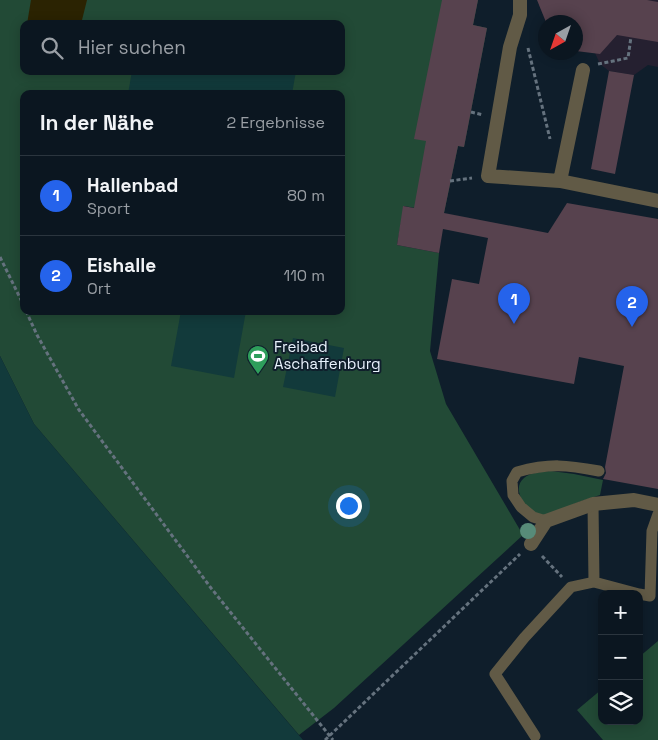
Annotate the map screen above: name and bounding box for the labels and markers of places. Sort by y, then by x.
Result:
pin: 1 [498,283,530,324]
pin: 2 [616,286,648,327]
place label: Freibad Aschaffenburg [274,337,381,373]
sports icon: Freibad Aschaffenburg [246,344,270,375]

